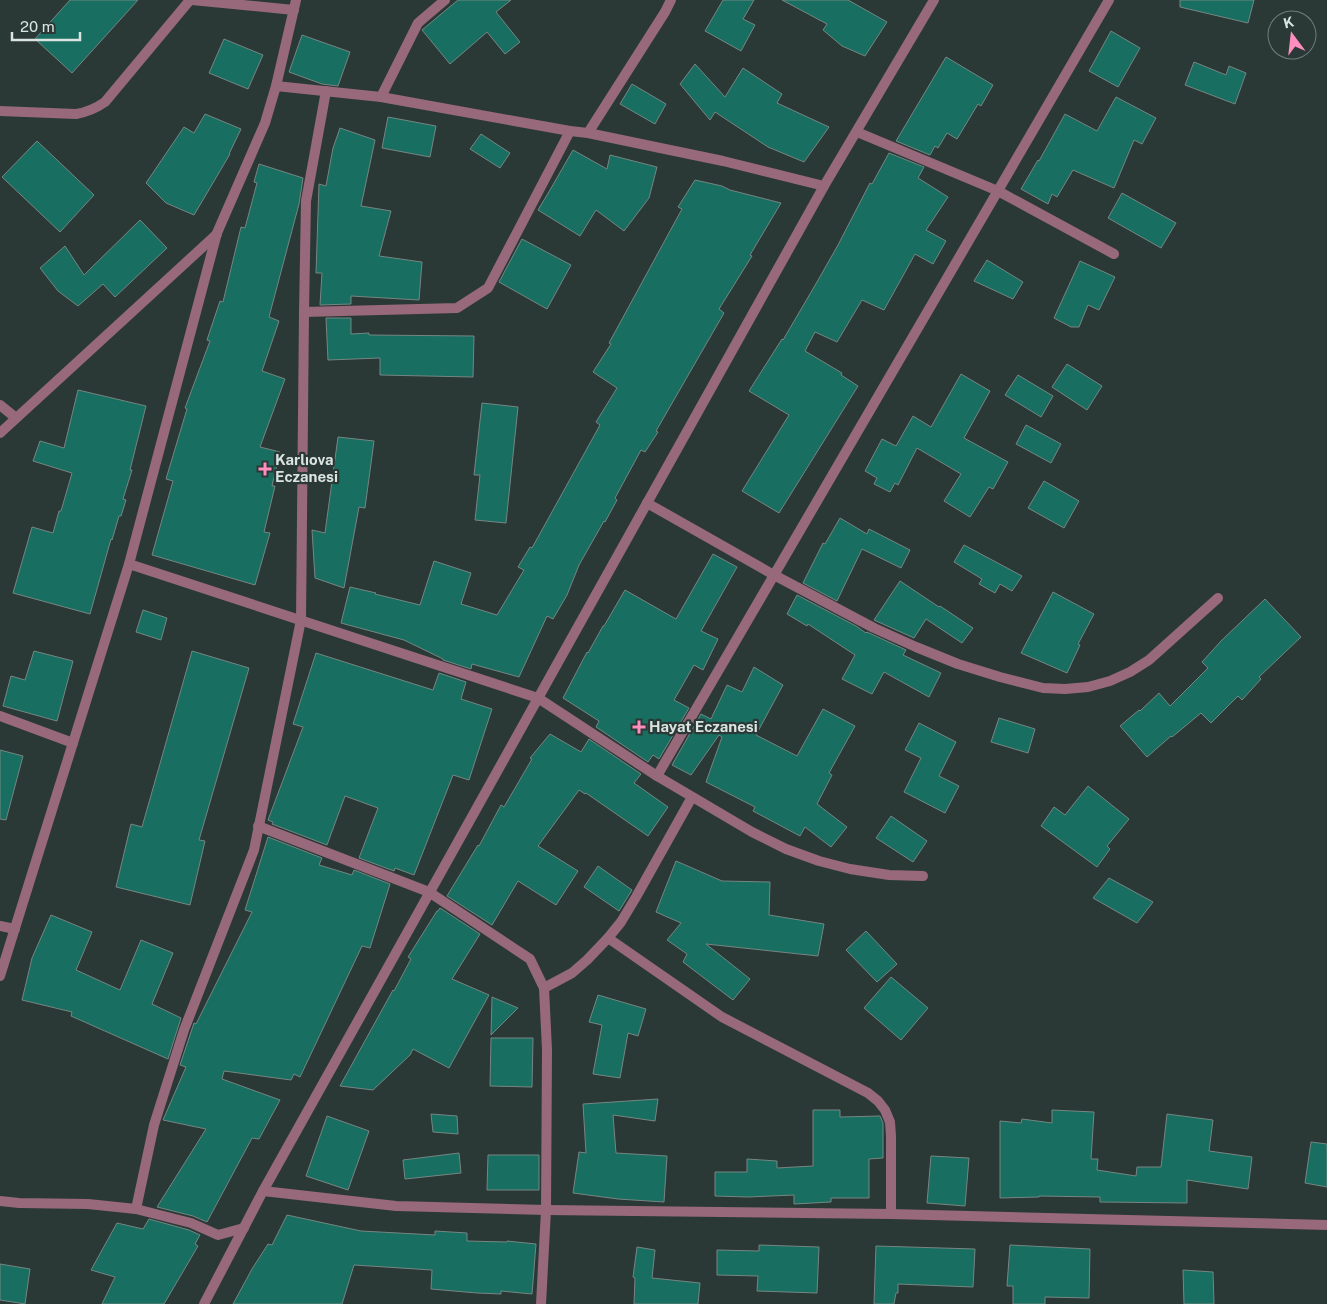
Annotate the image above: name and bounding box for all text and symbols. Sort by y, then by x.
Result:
scale bar [12,10,80,42]
north arrow [1267,10,1317,60]
text: K [1282,13,1296,31]
text: 20 m [20,18,55,35]
place label: Karlıova Eczanesi [275,451,338,485]
marker: Karlıova Eczanesi [259,463,271,475]
place label: Hayat Eczanesi [649,718,758,735]
marker: Hayat Eczanesi [633,721,645,733]

